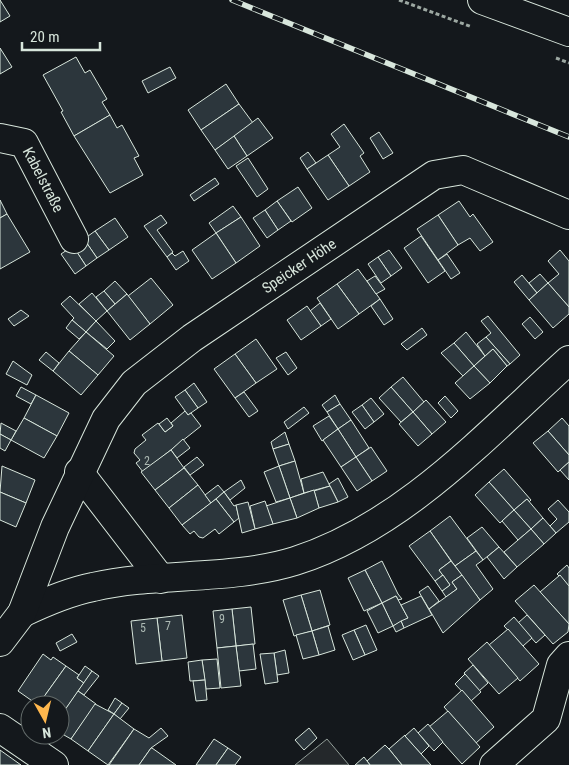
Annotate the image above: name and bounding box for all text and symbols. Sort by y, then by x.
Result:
scale bar [22,20,100,52]
text: 20 m [30,28,60,46]
street label: Kabelstraße [19,144,68,215]
street label: Speicker Höhe [259,235,339,297]
house number: 2 [144,454,150,468]
house number: 9 [219,612,225,626]
house number: 7 [165,619,171,633]
house number: 5 [140,621,146,635]
north arrow [20,695,70,745]
text: N [41,724,52,741]

